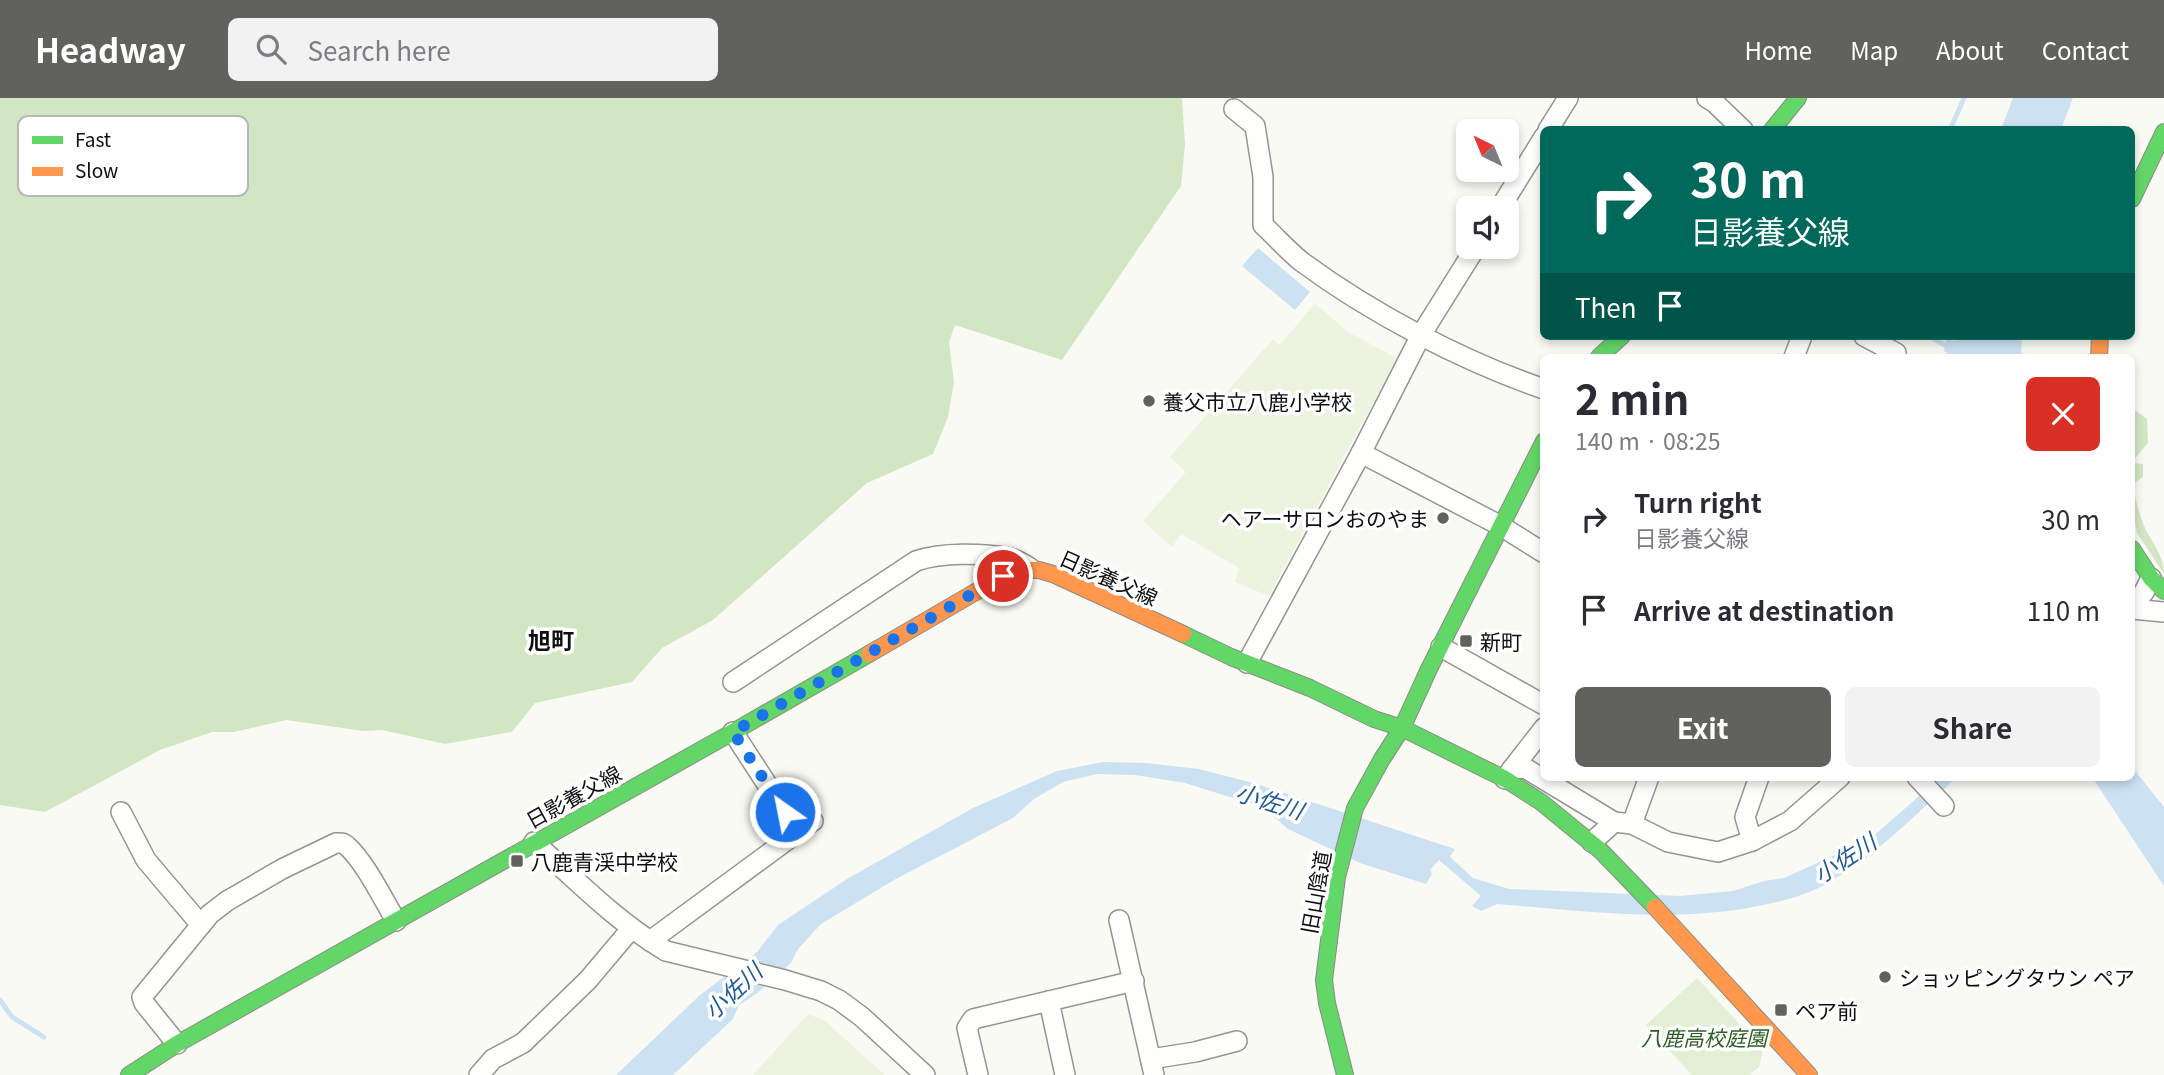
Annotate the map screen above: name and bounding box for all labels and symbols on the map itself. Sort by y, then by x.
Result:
legend [18,116,248,196]
north arrow [1456,119,1519,182]
text: Fast [75,125,111,152]
text: Slow [75,156,118,183]
place label: 養父市立八鹿小学校 [1163,386,1352,416]
marker: 養父市立八鹿小学校 [1141,393,1157,409]
place label: ヘアーサロンおのやま [1221,503,1429,533]
marker: ヘアーサロンおのやま [1435,510,1451,526]
street label: 日影養父線 [1055,542,1163,612]
pin [973,546,1033,606]
district label: 旭町 [528,622,574,656]
place label: 新町 [1480,626,1522,656]
marker: 新町 [1458,633,1474,649]
street label: 日影養父線 [520,757,626,835]
water label: 小佐川 [1232,774,1311,827]
position arrow [748,775,822,849]
water label: 小佐川 [1806,822,1885,890]
place label: 八鹿青渓中学校 [531,846,678,876]
street label: 旧山陰道 [1293,848,1337,936]
marker: 八鹿青渓中学校 [509,853,525,869]
water label: 小佐川 [695,952,771,1026]
place label: ショッピングタウン ペア [1899,962,2135,992]
marker: ショッピングタウン ペア [1877,969,1893,985]
place label: ペア前 [1795,995,1858,1025]
marker: ペア前 [1773,1002,1789,1018]
park label: 八鹿高校庭園 [1641,1022,1770,1052]

